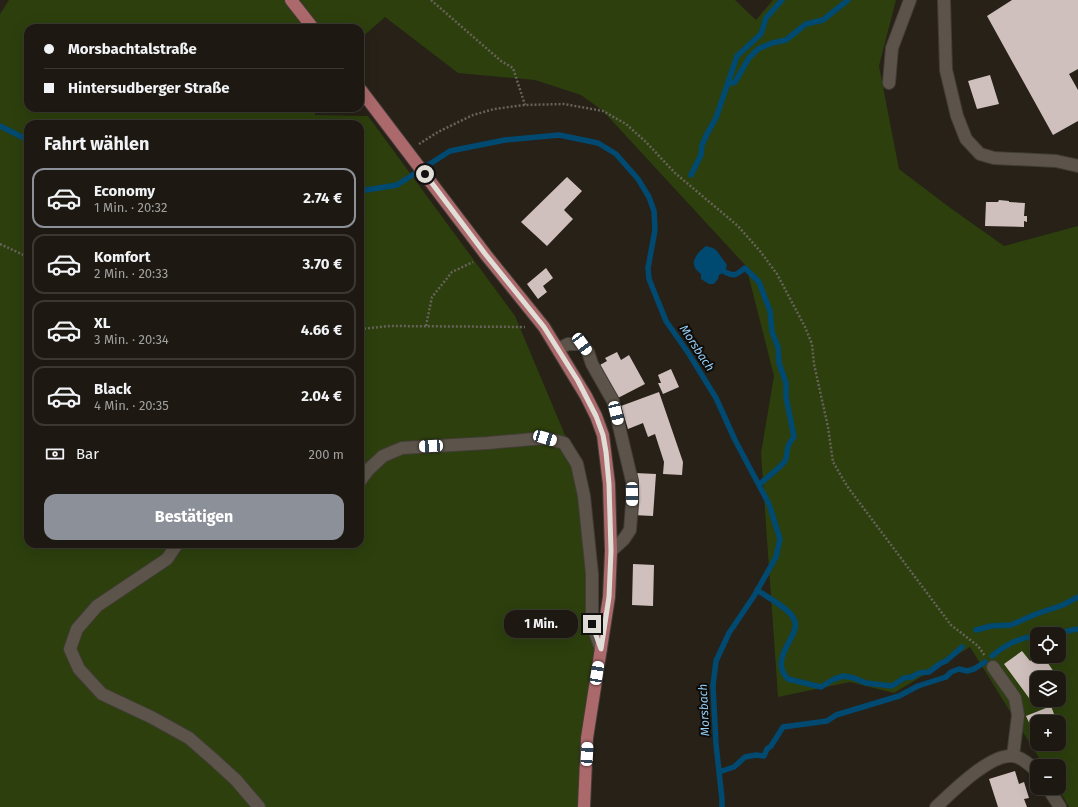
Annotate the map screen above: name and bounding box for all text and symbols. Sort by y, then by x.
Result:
text: Morsbachtalstraße [68,40,197,58]
text: Hintersudberger Straße [68,79,230,97]
text: Fahrt wählen [44,133,149,155]
route start [416,165,434,183]
icon: car [46,180,82,216]
text: Economy [94,182,155,200]
text: 2.74 € [303,189,342,207]
text: 1 Min. · 20:32 [94,200,167,215]
icon: car [46,246,82,282]
text: Komfort [94,248,150,266]
text: 3.70 € [303,255,342,273]
text: 2 Min. · 20:33 [94,266,168,281]
icon: car [46,312,82,348]
text: XL [94,314,110,332]
text: 4.66 € [301,321,342,339]
water label: Morsbach [677,322,717,374]
car [570,331,594,357]
text: 3 Min. · 20:34 [94,332,169,347]
icon: car [46,378,82,414]
text: Black [94,380,131,398]
text: 2.04 € [301,387,342,405]
text: 4 Min. · 20:35 [94,398,169,413]
car [607,400,625,426]
car [532,429,558,447]
car [419,439,443,453]
icon: cash [44,443,66,465]
text: Bar [76,445,99,463]
text: 200 m [308,447,344,462]
car [626,482,638,506]
button: Bestätigen [44,494,344,540]
callout: 1 Min. [504,610,578,638]
route end [583,615,601,633]
text: 1 Min. [524,616,558,631]
map controls [1030,627,1066,795]
button: locate [1030,627,1066,663]
car [589,660,605,686]
button: layers [1030,671,1066,707]
water label: Morsbach [696,683,712,737]
button: + [1030,715,1066,751]
car [580,742,594,766]
button: − [1030,759,1066,795]

